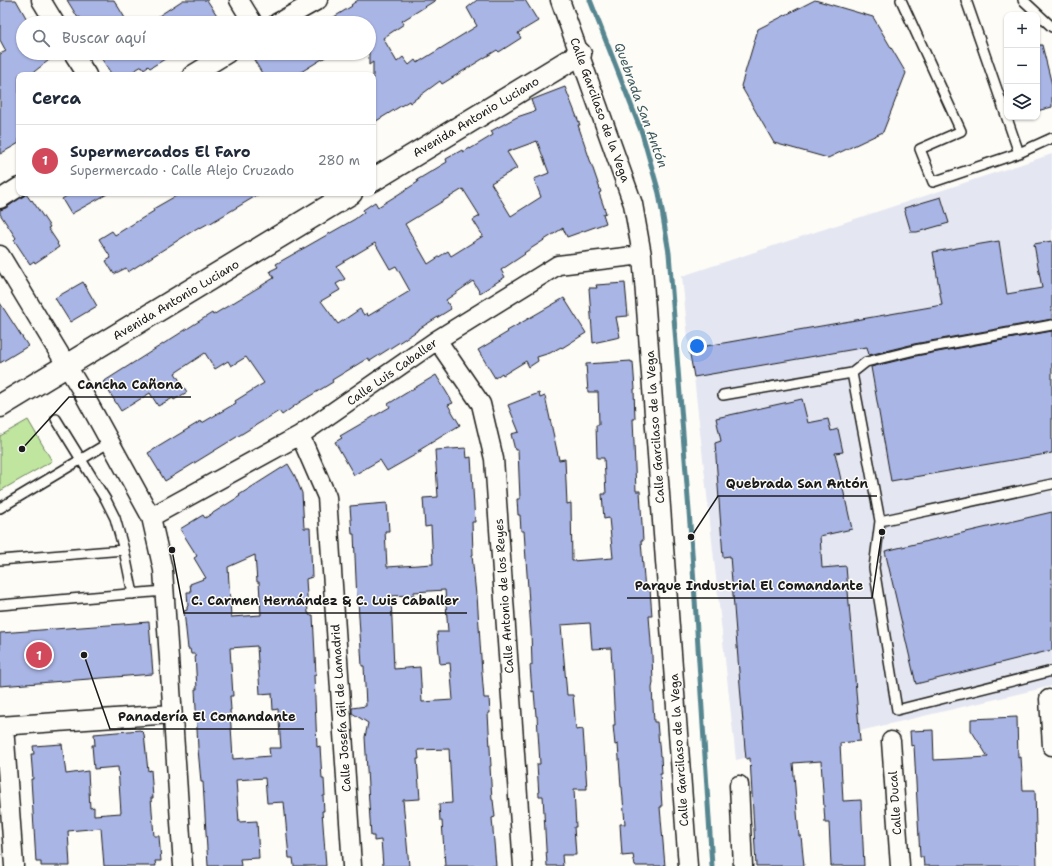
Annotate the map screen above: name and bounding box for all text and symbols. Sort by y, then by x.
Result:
map controls [1004,12,1040,120]
button: + [1004,12,1040,48]
search box [16,16,376,60]
icon: search [30,27,52,49]
text: Buscar aquí [62,28,146,48]
street label: Calle Garcilaso de la Vega [566,35,634,185]
water label: Quebrada San Antón [610,40,672,170]
button: − [1004,48,1040,84]
street label: Avenida Antonio Luciano [410,73,542,161]
button: layers [1004,84,1040,120]
text: Cerca [32,87,81,109]
text: Supermercados El Faro [70,142,250,162]
text: 1 [42,152,48,169]
text: 280 m [318,152,360,169]
text: Supermercado · Calle Alejo Cruzado [70,162,294,179]
street label: Avenida Antonio Luciano [110,256,242,344]
street label: Calle Luis Caballer [344,335,441,409]
your location [687,336,707,356]
street label: Calle Garcilaso de la Vega [642,350,668,504]
callout: Cancha Cañona [69,372,191,397]
text: Cancha Cañona [77,376,183,393]
callout: Quebrada San Antón [718,471,877,496]
text: Quebrada San Antón [726,475,869,492]
street label: Calle Antonio de los Reyes [491,518,517,674]
callout: Parque Industrial El Comandante [627,573,872,598]
text: Parque Industrial El Comandante [635,577,864,594]
callout: C. Carmen Hernández & C. Luis Caballer [184,588,467,613]
text: C. Carmen Hernández & C. Luis Caballer [191,592,459,609]
street label: Calle Josefa Gil de Lamadrid [327,623,355,792]
pin: 1 [26,640,52,670]
street label: Calle Garcilaso de la Vega [666,673,692,827]
callout: Panadería El Comandante [110,704,304,729]
text: Panadería El Comandante [118,708,296,725]
street label: Calle Ducal [885,770,905,836]

